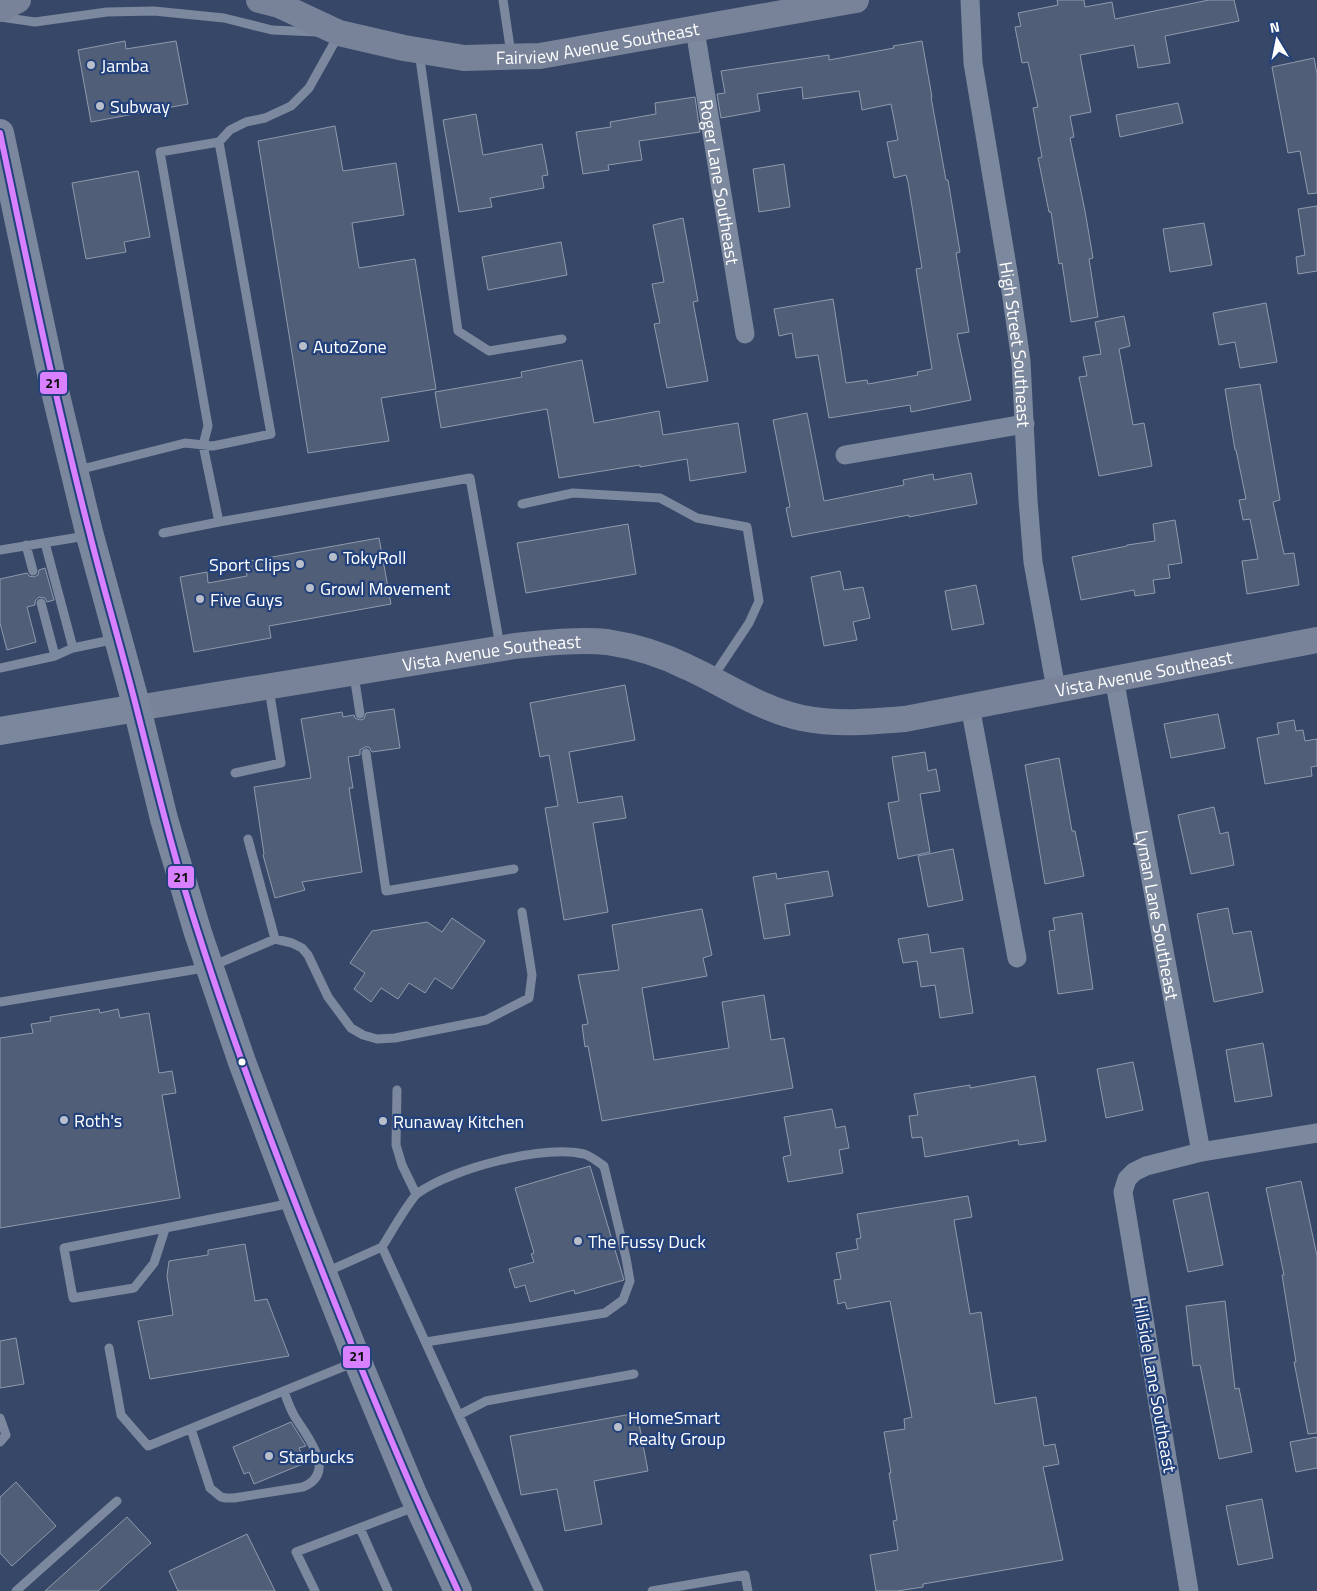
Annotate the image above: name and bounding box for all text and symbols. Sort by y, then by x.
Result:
street label: Fairview Avenue Southeast [496,14,702,71]
north arrow [1252,15,1302,65]
text: N [1268,16,1281,38]
place label: Jamba [101,52,149,79]
marker: Jamba [85,59,97,71]
place label: Subway [110,93,170,120]
street label: Roger Lane Southeast [693,97,747,267]
marker: Subway [94,100,106,112]
street label: High Street Southeast [993,259,1038,429]
place label: AutoZone [313,333,387,360]
marker: AutoZone [297,340,309,352]
line badge: 21 [39,371,68,395]
text: 21 [45,372,61,393]
place label: TokyRoll [343,544,406,571]
place label: Sport Clips [209,551,290,578]
marker: TokyRoll [327,551,339,563]
marker: Sport Clips [294,558,306,570]
place label: Growl Movement [320,575,451,602]
marker: Growl Movement [304,582,316,594]
place label: Five Guys [210,586,283,613]
marker: Five Guys [194,593,206,605]
street label: Vista Avenue Southeast [400,627,582,678]
street label: Vista Avenue Southeast [1053,643,1235,703]
street label: Lyman Lane Southeast [1129,828,1186,1003]
line badge: 21 [167,865,195,889]
text: 21 [173,866,189,887]
unlabelled marker [237,1057,247,1067]
place label: Roth's [74,1107,122,1134]
place label: Runaway Kitchen [393,1108,524,1135]
marker: Roth's [58,1114,70,1126]
marker: Runaway Kitchen [377,1115,389,1127]
place label: The Fussy Duck [588,1228,706,1255]
marker: The Fussy Duck [572,1235,584,1247]
street label: Hillside Lane Southeast [1126,1295,1184,1475]
line badge: 21 [342,1345,371,1369]
text: 21 [349,1345,365,1366]
place label: HomeSmart Realty Group [628,1404,726,1452]
marker: HomeSmart Realty Group [612,1421,624,1433]
place label: Starbucks [279,1443,354,1470]
marker: Starbucks [263,1450,275,1462]

